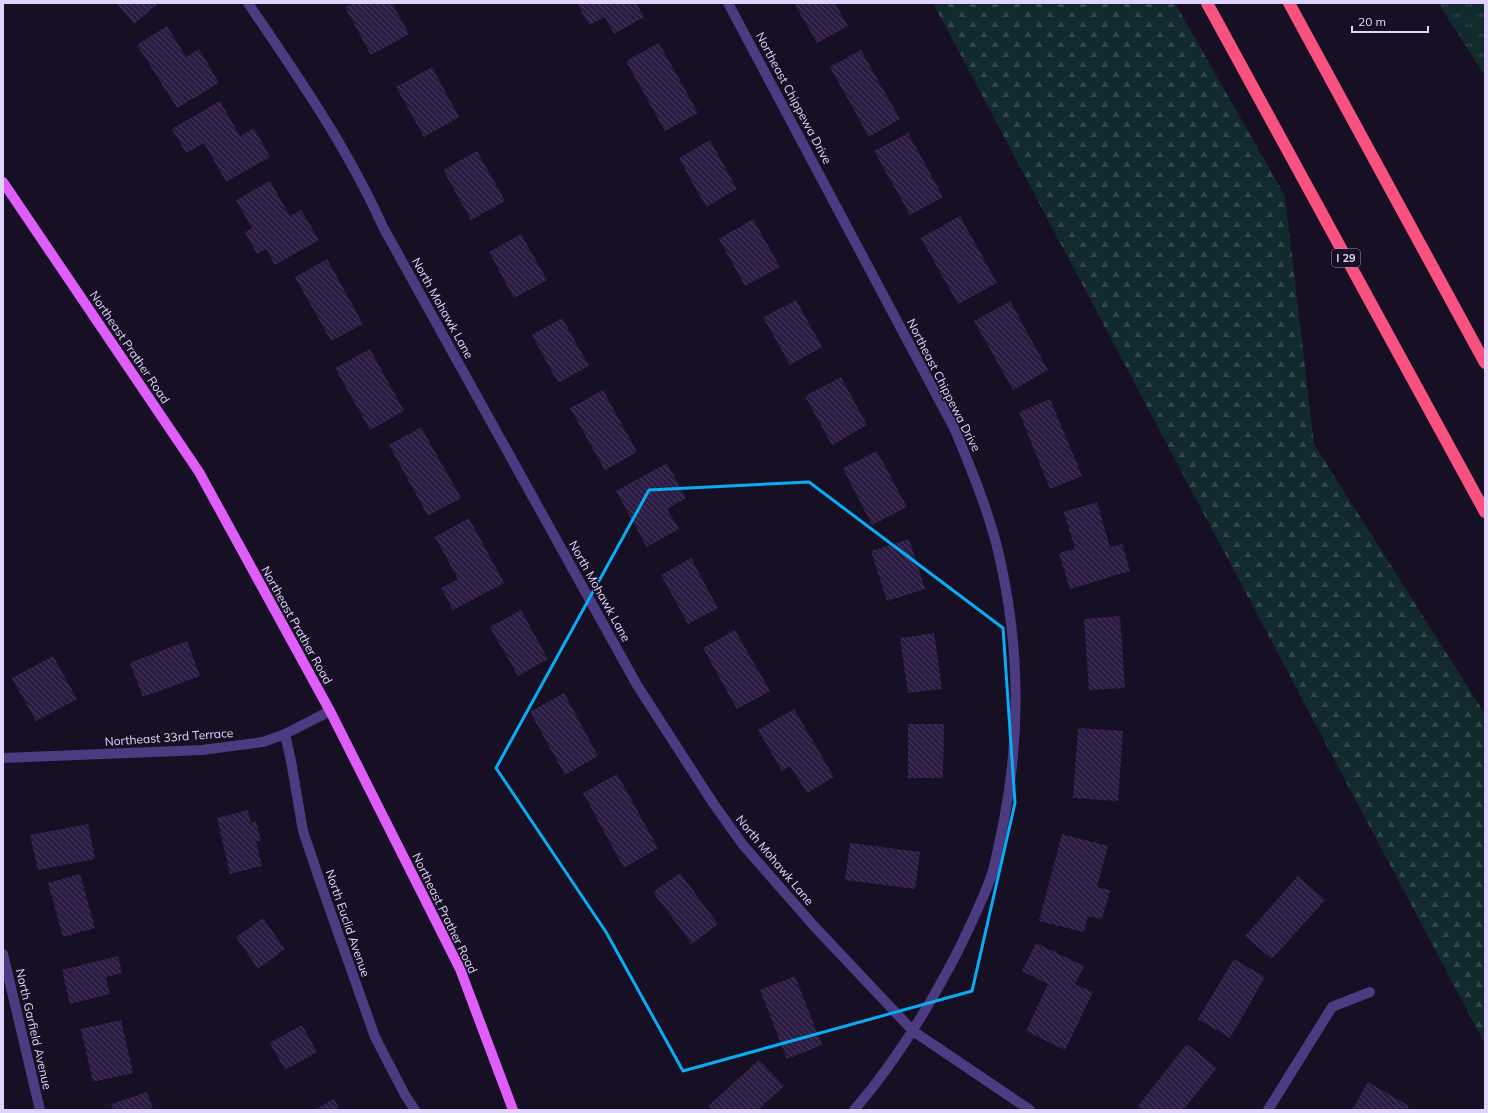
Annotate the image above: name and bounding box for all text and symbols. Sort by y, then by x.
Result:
scale bar [1352,8,1428,34]
text: 20 m [1358,14,1386,29]
street label: Northeast Chippewa Drive [753,29,835,167]
road number: I 29 [1332,249,1360,267]
street label: North Mohawk Lane [409,255,477,361]
street label: Northeast Prather Road [87,288,173,406]
street label: Northeast Chippewa Drive [904,316,984,454]
street label: North Mohawk Lane [566,538,634,644]
street label: Northeast Prather Road [258,563,336,687]
street label: Northeast 33rd Terrace [104,725,234,749]
street label: North Mohawk Lane [733,812,817,908]
street label: Northeast Prather Road [409,850,481,976]
street label: North Euclid Avenue [323,867,373,979]
street label: North Garfield Avenue [13,967,55,1091]

